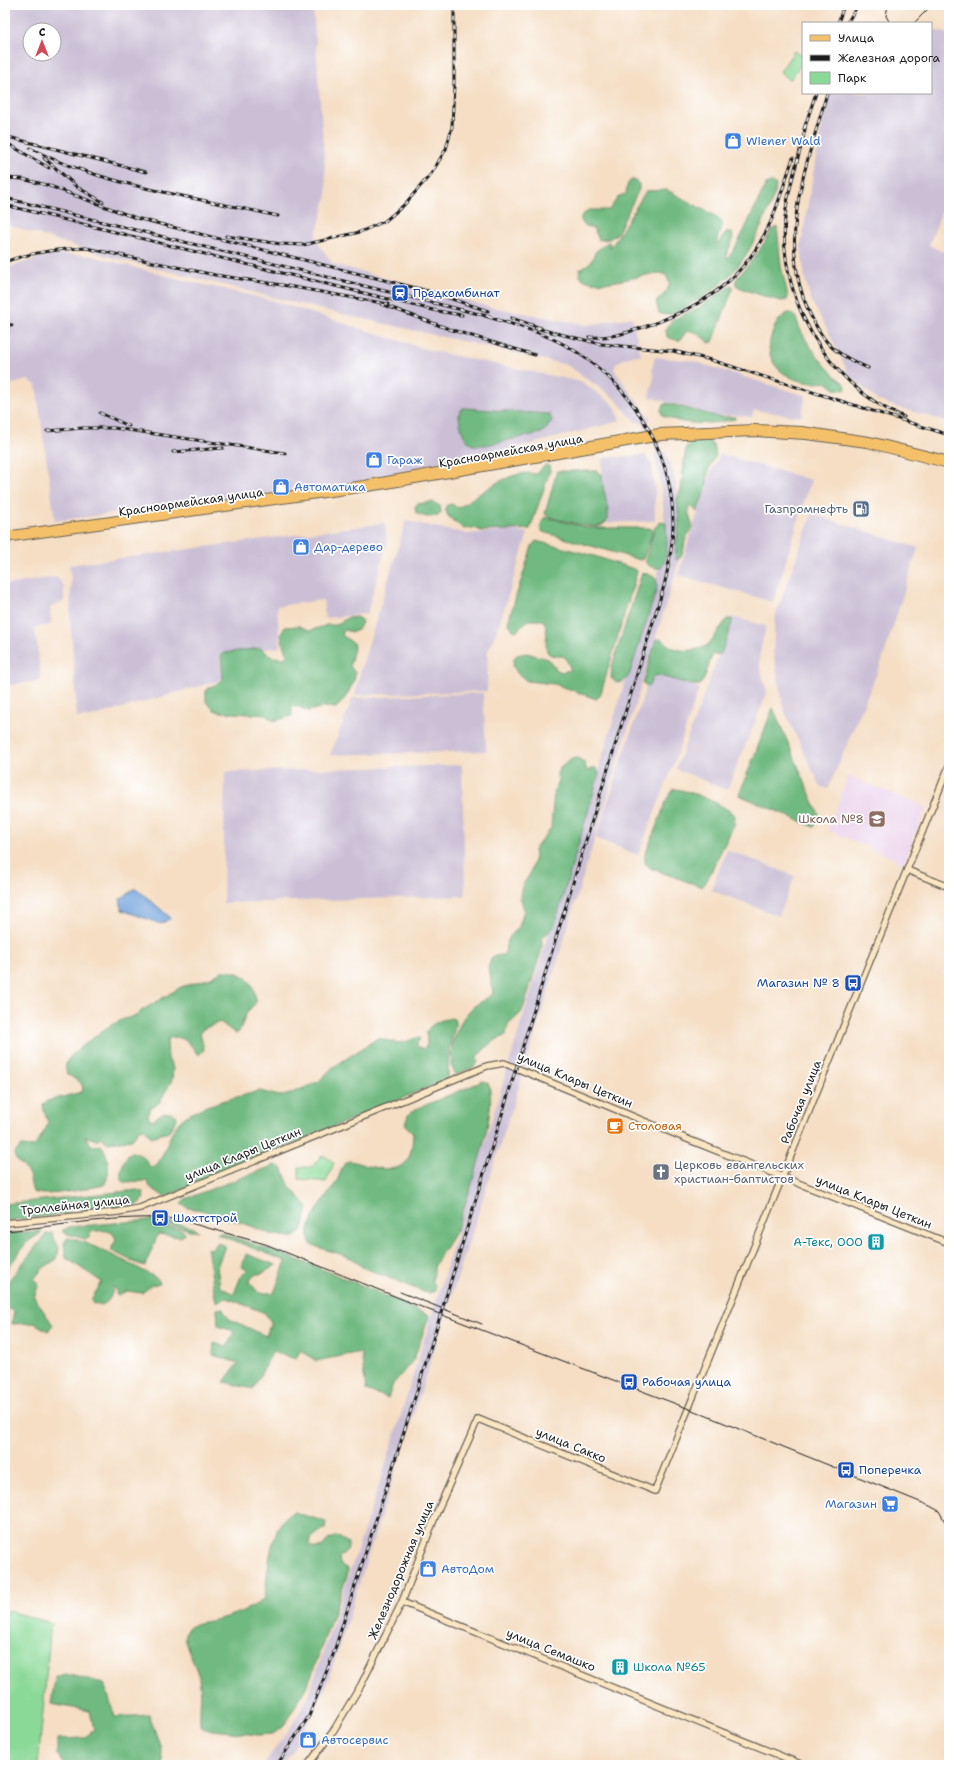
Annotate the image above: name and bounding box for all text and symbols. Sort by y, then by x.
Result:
north arrow [22,22,62,62]
legend [802,22,932,94]
text: С [39,25,46,40]
text: Улица [838,30,875,46]
text: Железная дорога [838,50,941,66]
text: Парк [838,70,867,86]
shop icon: Wiener Wald [723,131,743,151]
place label: Wiener Wald [746,133,821,149]
station icon: Предкомбинат [390,283,410,303]
place label: Предкомбинат [413,285,500,301]
street label: Красноармейская улица [438,430,585,472]
shop icon: Гараж [364,450,384,470]
place label: Гараж [387,452,422,468]
shop icon: Автоматика [271,477,291,497]
place label: Автоматика [294,479,366,495]
street label: Красноармейская улица [118,484,265,520]
fuel station icon: Газпромнефть [851,499,871,519]
place label: Газпромнефть [764,501,848,517]
shop icon: Дар-дерево [291,537,311,557]
place label: Дар-дерево [314,539,383,555]
school or university icon: Школа №8 [867,809,887,829]
place label: Школа №8 [798,811,864,827]
bus stop icon: Магазин № 8 [843,973,863,993]
place label: Магазин № 8 [757,975,840,991]
street label: улица Клары Цеткин [515,1048,635,1112]
street label: Рабочая улица [777,1057,825,1146]
cafe icon: Столовая [605,1116,625,1136]
place label: Столовая [628,1118,682,1134]
street label: улица Клары Цеткин [183,1123,303,1185]
place label: Церковь евангельских христиан-баптистов [674,1157,804,1187]
church icon: Церковь евангельских христиан-баптистов [651,1162,671,1182]
street label: улица Клары Цеткин [814,1171,934,1233]
street label: Троллейная улица [20,1191,131,1219]
bus stop icon: Шахтстрой [150,1208,170,1228]
place label: Шахтстрой [173,1210,238,1226]
building icon: А-Текс, ООО [866,1232,886,1252]
place label: А-Текс, ООО [793,1234,863,1250]
bus stop icon: Рабочая улица [619,1372,639,1392]
place label: Рабочая улица [642,1374,731,1390]
street label: улица Сакко [533,1424,609,1466]
bus stop icon: Поперечка [836,1460,856,1480]
place label: Поперечка [859,1462,922,1478]
supermarket icon: Магазин [880,1494,900,1514]
place label: Магазин [825,1496,877,1512]
street label: Железнодорожная улица [365,1498,438,1642]
shop icon: АвтоДом [418,1559,438,1579]
place label: АвтоДом [441,1561,494,1577]
street label: улица Семашко [504,1625,598,1675]
building icon: Школа №65 [610,1657,630,1677]
place label: Школа №65 [633,1659,706,1675]
shop icon: Автосервис [298,1730,318,1750]
place label: Автосервис [321,1732,389,1748]

